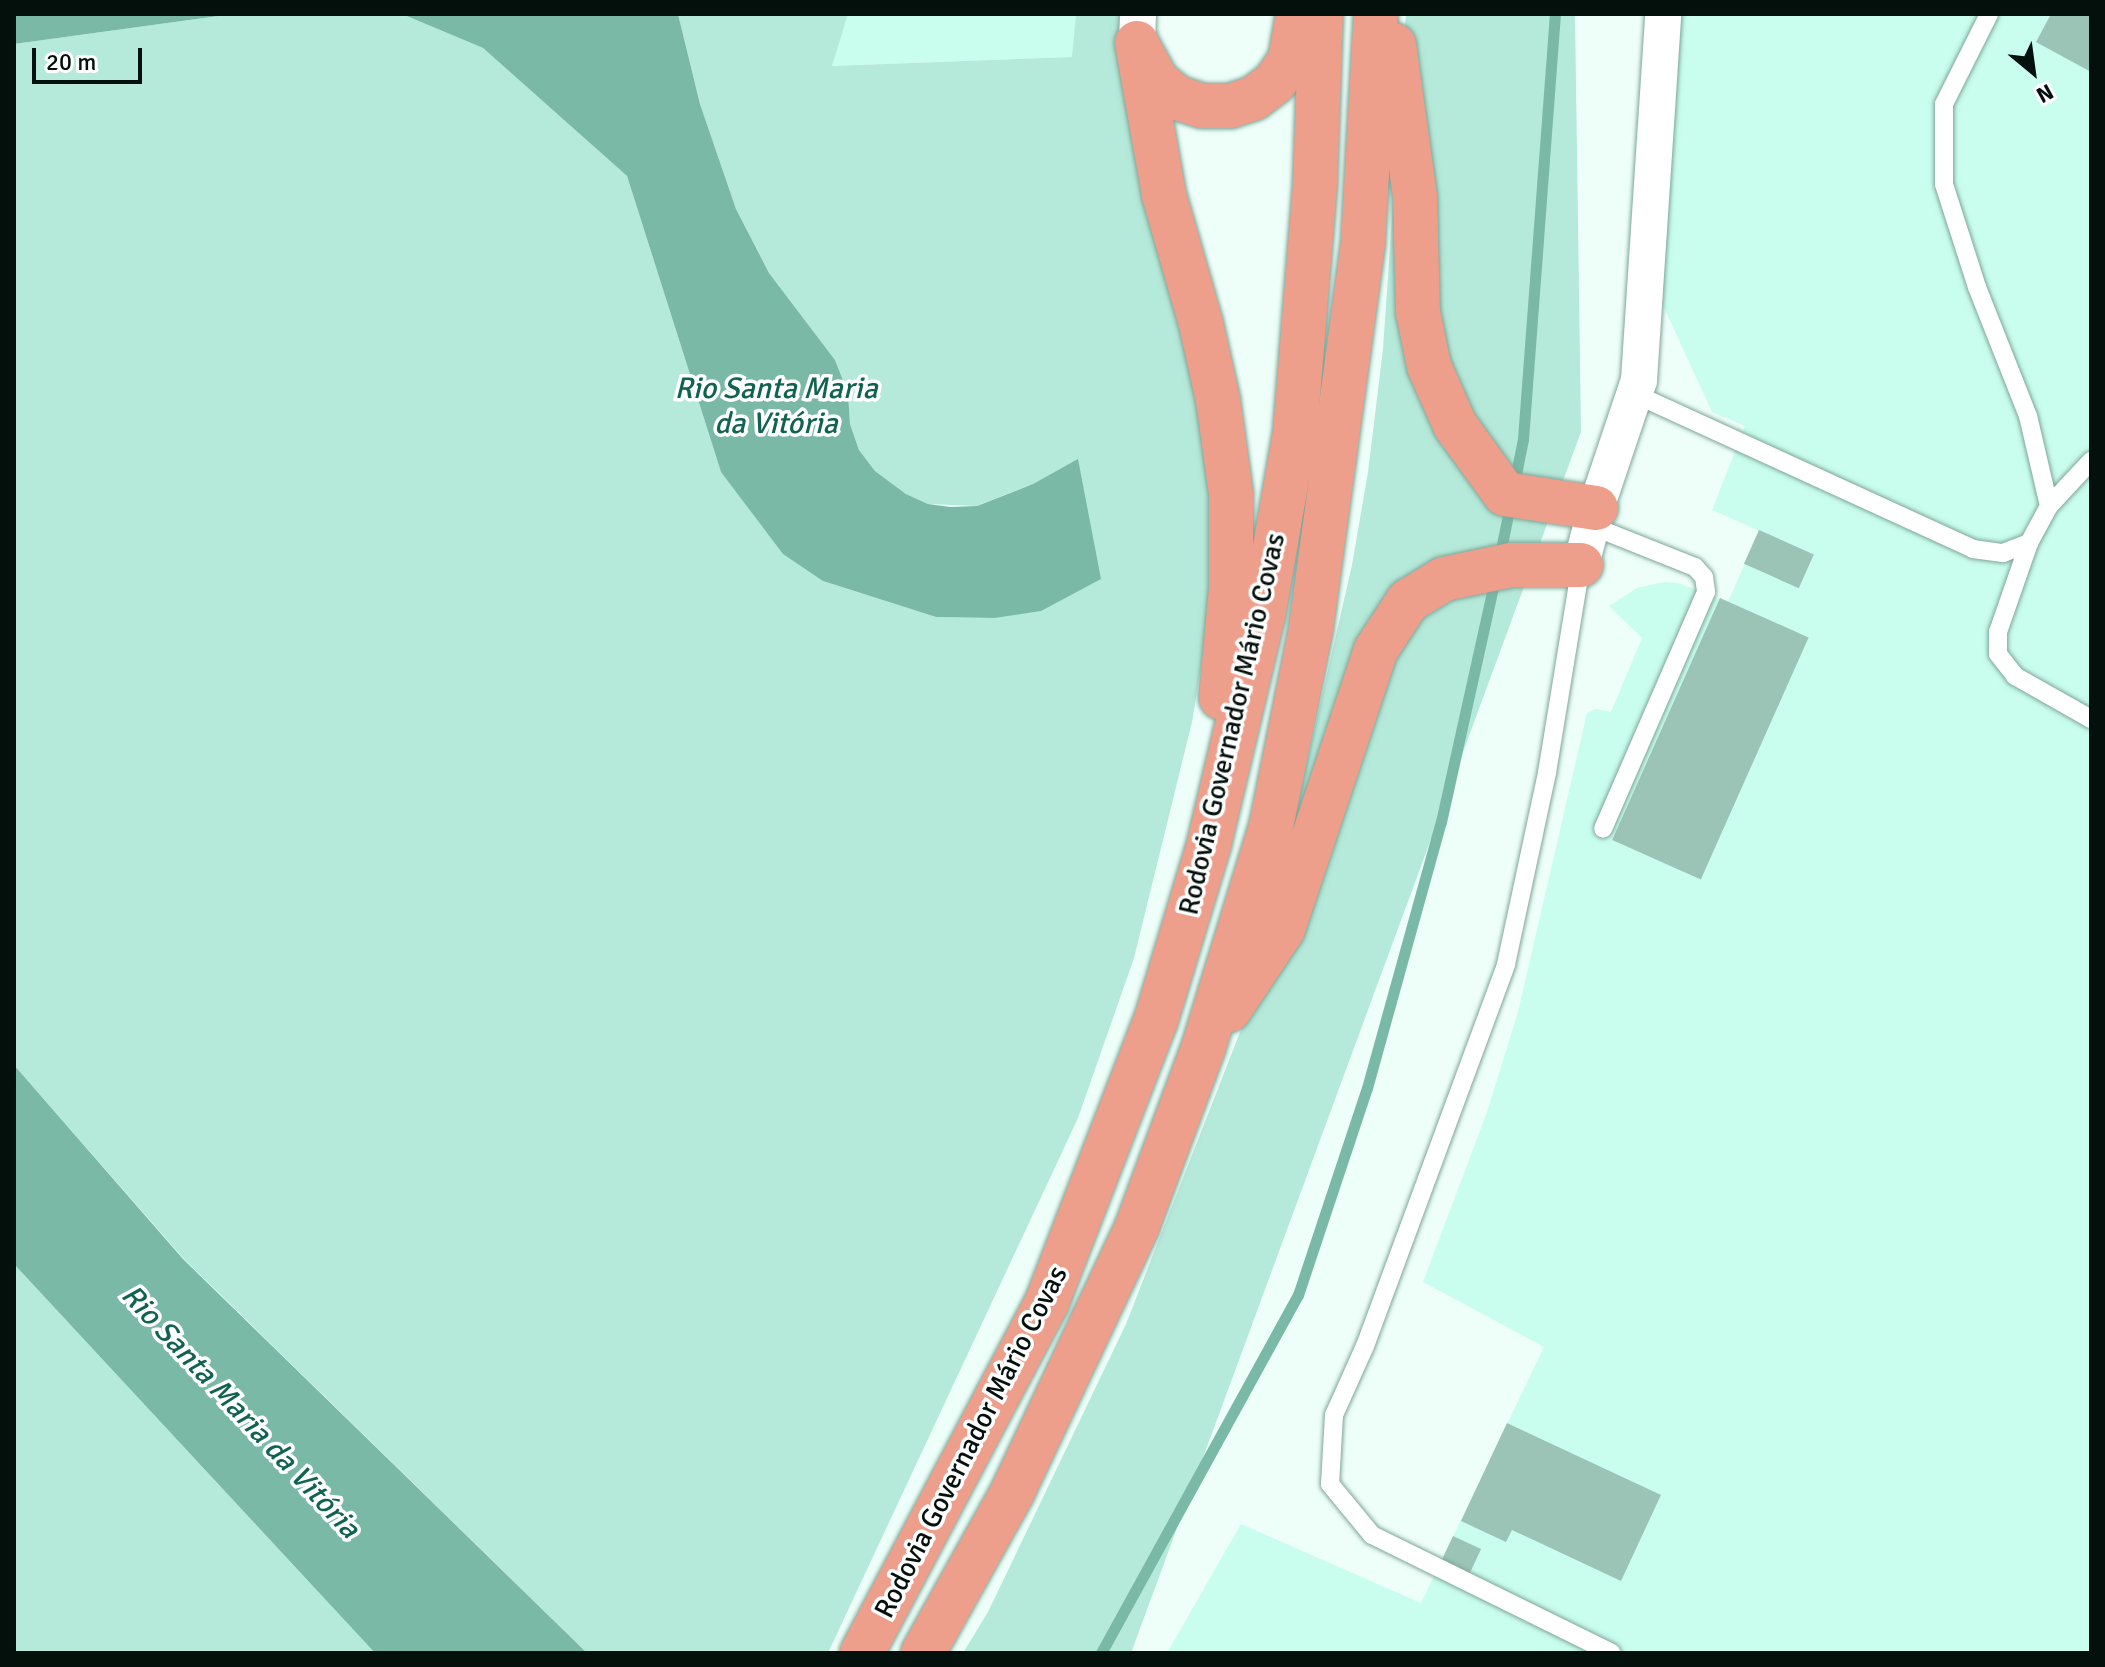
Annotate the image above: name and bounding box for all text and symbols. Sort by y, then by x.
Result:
scale bar [36,32,146,82]
north arrow [1993,32,2073,112]
text: 20 m [46,47,96,77]
text: N [2032,78,2058,109]
water label: Rio Santa Maria da Vitória [674,371,878,442]
street label: Rodovia Governador Mário Covas [1172,530,1292,918]
street label: Rodovia Governador Mário Covas [867,1260,1075,1624]
water label: Rio Santa Maria da Vitória [113,1278,367,1546]

